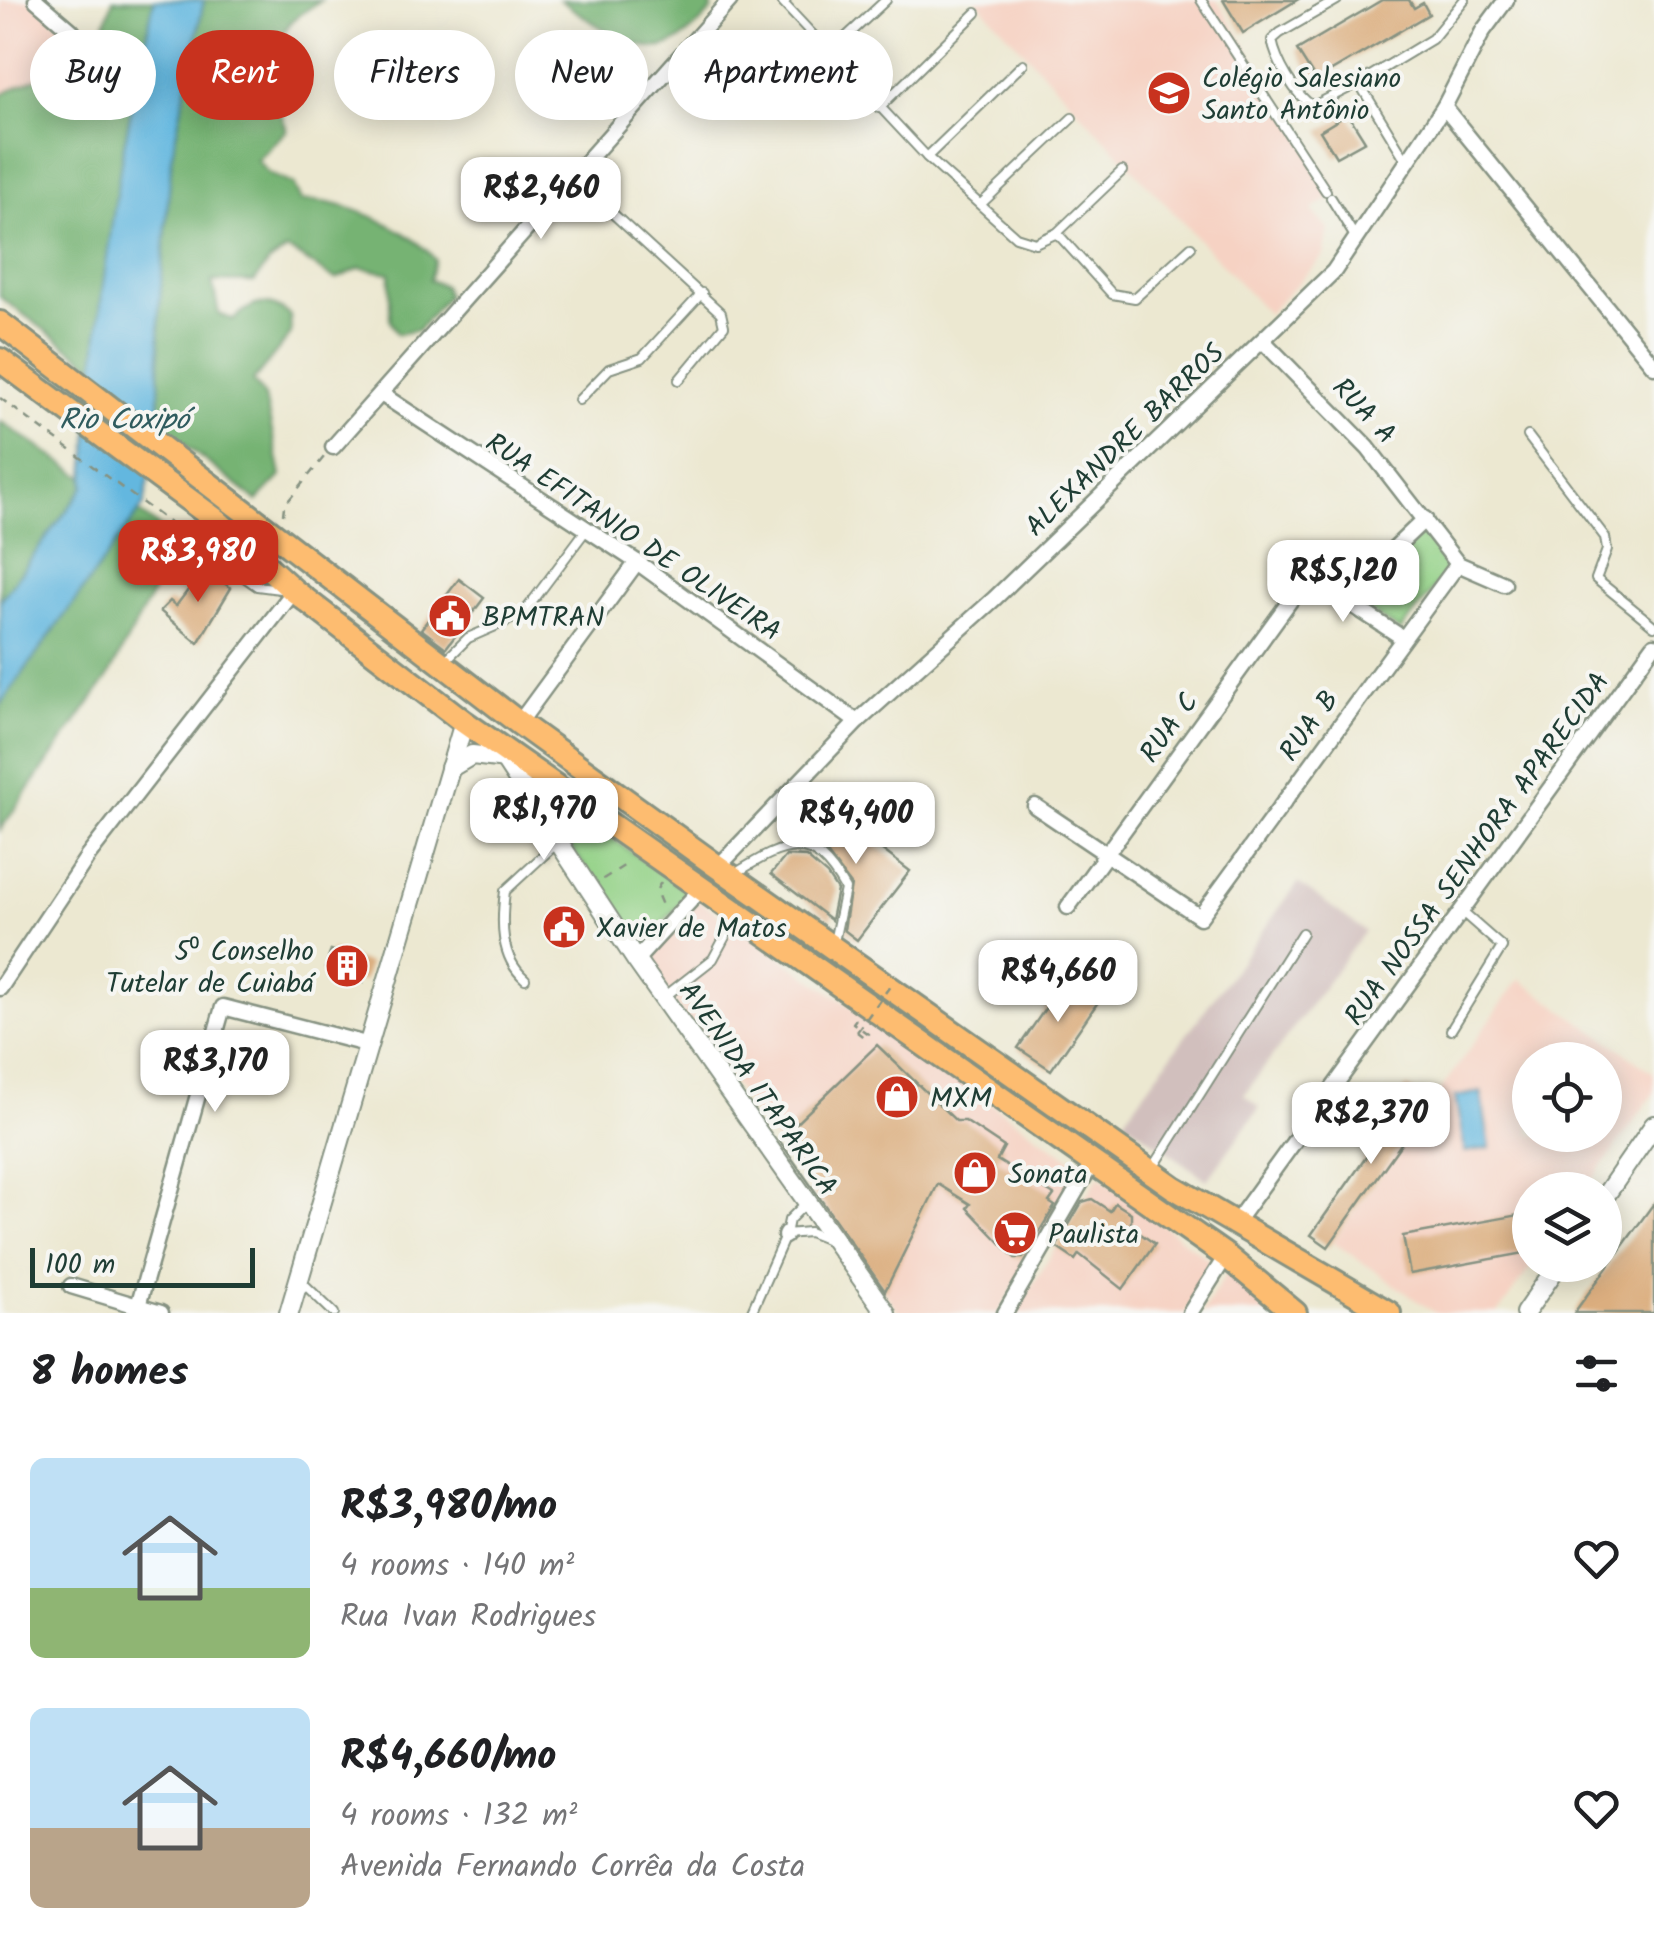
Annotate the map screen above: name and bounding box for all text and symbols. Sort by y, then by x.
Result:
chip: Buy [30,30,156,120]
chip: Rent [176,30,314,120]
chip: Filters [334,30,495,120]
chip: New [515,30,648,120]
chip: Apartment [668,30,893,120]
place label: Colégio Salesiano Santo Antônio [1202,57,1401,134]
school or university icon: Colégio Salesiano Santo Antônio [1146,70,1192,116]
pin: R$2,460 [449,157,633,242]
text: R$2,460 [483,164,599,215]
street label: ALEXANDRE BARROS [1015,333,1236,549]
street label: RUA A [1320,368,1406,456]
water label: Rio Coxipó [59,397,195,445]
street label: RUA EFITANIO DE OLIVEIRA [475,422,790,654]
pin: R$3,980 [106,520,290,605]
text: R$3,980 [140,527,256,578]
pin: R$5,120 [1251,540,1435,625]
text: R$5,120 [1289,547,1397,598]
public building icon: BPMTRAN [427,593,473,639]
place label: BPMTRAN [482,596,604,641]
street label: RUA NOSSA SENHORA APARECIDA [1334,663,1622,1036]
street label: RUA B [1269,681,1351,772]
street label: RUA C [1129,684,1211,773]
pin: R$1,970 [452,778,636,863]
pin: R$4,400 [764,782,948,867]
text: R$1,970 [492,785,596,836]
text: R$4,400 [799,789,913,840]
public building icon: Xavier de Matos [541,904,587,950]
place label: Xavier de Matos [596,907,787,952]
place label: 5⁰ Conselho Tutelar de Cuiabá [106,930,317,1007]
pin: R$4,660 [966,940,1150,1025]
building icon: 5⁰ Conselho Tutelar de Cuiabá [324,943,370,989]
text: R$4,660 [1000,947,1116,998]
street label: AVENIDA ITAPARICA [666,972,848,1206]
pin: R$3,170 [123,1030,307,1115]
text: R$3,170 [162,1037,268,1088]
map controls [1512,1042,1622,1282]
button: locate [1512,1042,1622,1152]
shop icon: MXM [874,1074,920,1120]
place label: MXM [930,1077,992,1122]
pin: R$2,370 [1279,1082,1463,1167]
text: R$2,370 [1314,1089,1428,1140]
shop icon: Sonata [952,1150,998,1196]
place label: Sonata [1008,1153,1088,1198]
button: layers [1512,1172,1622,1282]
supermarket icon: Paulista [992,1210,1038,1256]
place label: Paulista [1048,1213,1139,1258]
scale bar [30,1243,255,1288]
text: 100 m [45,1243,115,1288]
text: 8 homes [30,1340,188,1407]
icon: filters [1569,1346,1624,1401]
text: R$3,980/mo [340,1474,557,1541]
icon: home [110,1498,230,1618]
icon: heart [1569,1531,1624,1586]
text: 4 rooms · 140 m² [340,1541,574,1592]
text: Rua Ivan Rodrigues [340,1592,596,1643]
text: R$4,660/mo [340,1724,556,1791]
icon: home [110,1748,230,1868]
icon: heart [1569,1781,1624,1836]
text: 4 rooms · 132 m² [340,1791,577,1842]
text: Avenida Fernando Corrêa da Costa [340,1842,805,1893]

